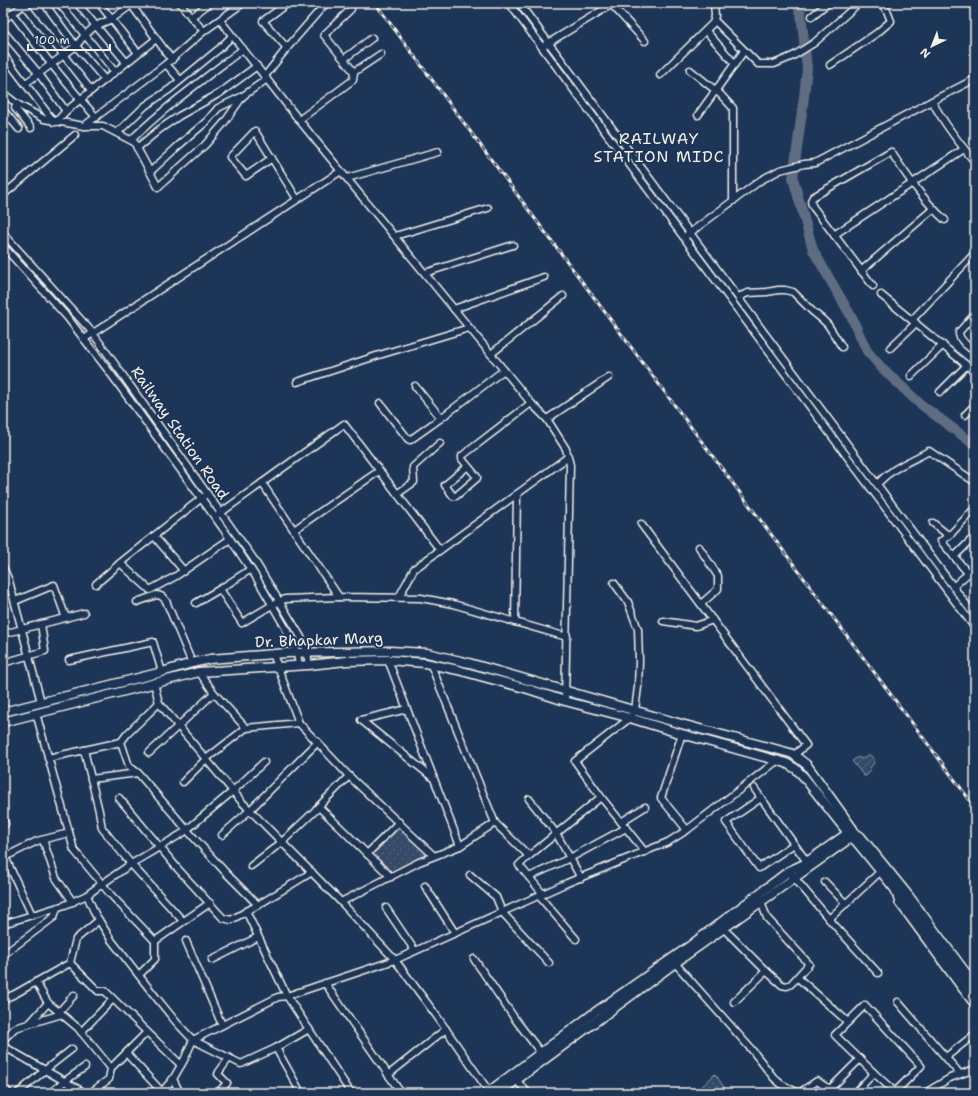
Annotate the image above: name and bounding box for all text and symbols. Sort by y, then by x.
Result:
scale bar [28,26,110,52]
north arrow [912,26,952,66]
text: 100 m [34,32,70,48]
text: N [917,44,934,61]
district label: RAILWAY STATION MIDC [593,128,725,167]
street label: Railway Station Road [126,362,234,504]
street label: Dr. Bhapkar Marg [255,628,383,652]

